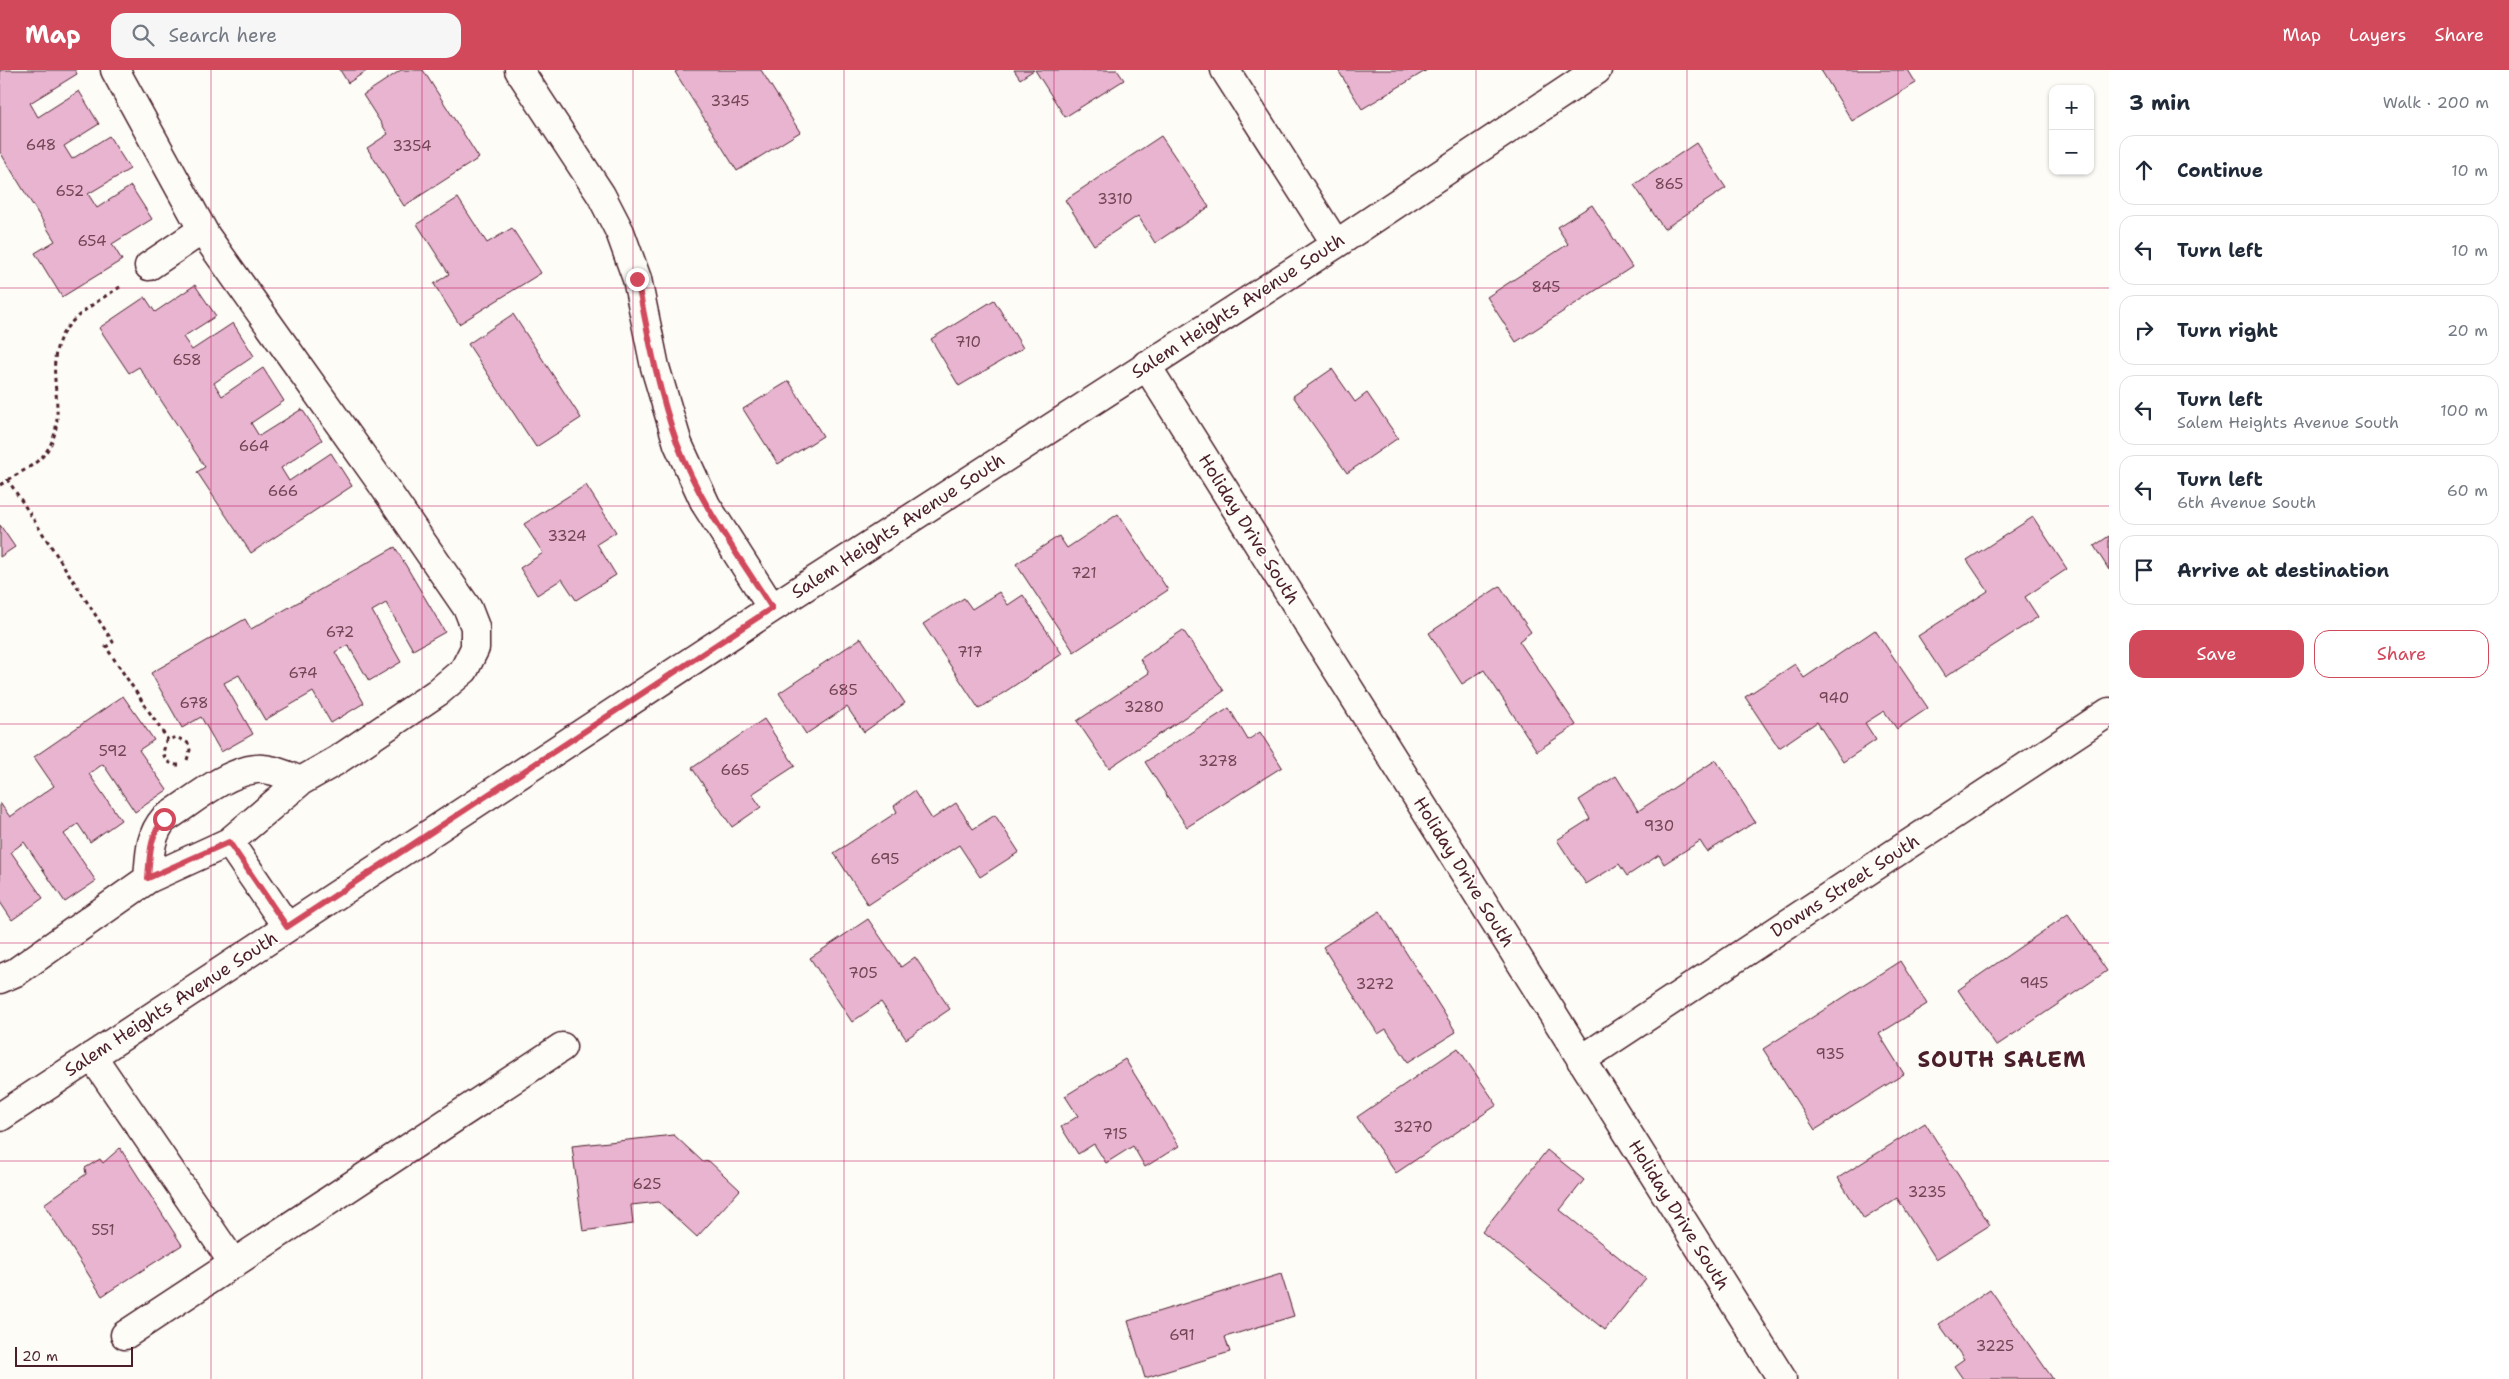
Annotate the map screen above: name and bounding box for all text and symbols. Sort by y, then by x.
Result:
search box [111,13,461,58]
text: Map [25,19,81,51]
icon: search [129,21,157,49]
text: Search here [169,23,277,48]
text: Map [2283,23,2321,47]
text: Layers [2349,23,2406,47]
text: Share [2434,23,2484,47]
map controls [2049,85,2094,175]
button: + [2049,85,2094,130]
text: 3 min [2129,89,2190,117]
house number: 3345 [711,91,749,111]
text: Walk · 200 m [2383,92,2489,113]
button: − [2049,130,2094,175]
house number: 648 [26,135,56,155]
house number: 3354 [393,136,431,156]
icon: ahead [2130,156,2158,184]
text: Continue [2177,158,2263,183]
text: 10 m [2451,160,2488,181]
house number: 865 [1654,174,1684,194]
house number: 652 [56,181,84,201]
house number: 3310 [1097,189,1133,209]
street label: Salem Heights Avenue South [1127,228,1349,384]
house number: 654 [77,231,107,251]
icon: left [2130,236,2158,264]
text: Turn left [2177,238,2263,263]
text: 10 m [2451,240,2488,261]
route end [626,268,649,291]
house number: 845 [1531,277,1561,297]
icon: right [2130,316,2158,344]
text: Turn right [2177,318,2278,343]
text: 20 m [2447,320,2488,341]
house number: 710 [955,332,981,352]
house number: 658 [172,350,202,370]
text: Turn left [2177,387,2263,412]
icon: left [2130,396,2158,424]
text: 100 m [2440,400,2488,421]
text: Salem Heights Avenue South [2177,412,2399,433]
house number: 664 [239,436,269,456]
street label: Salem Heights Avenue South [787,448,1009,604]
street label: Holiday Drive South [1193,449,1305,609]
text: Turn left [2177,467,2263,492]
icon: left [2130,476,2158,504]
text: 60 m [2447,480,2488,501]
house number: 666 [268,481,298,501]
text: 6th Avenue South [2177,492,2316,513]
house number: 3324 [547,526,587,546]
icon: arrive [2130,556,2158,584]
text: Arrive at destination [2177,558,2389,583]
house number: 721 [1071,563,1097,583]
house number: 672 [326,622,354,642]
button: Save [2129,630,2304,678]
button: Share [2314,630,2489,678]
house number: 717 [957,642,983,662]
house number: 674 [288,663,318,683]
house number: 685 [828,680,858,700]
house number: 940 [1819,688,1849,708]
house number: 678 [179,693,209,713]
house number: 3280 [1124,697,1164,717]
house number: 592 [99,741,127,761]
house number: 3278 [1198,751,1238,771]
house number: 665 [720,760,750,780]
street label: Holiday Drive South [1408,792,1520,952]
route start [153,808,176,831]
house number: 930 [1644,816,1674,836]
street label: Downs Street South [1766,829,1924,943]
house number: 695 [871,849,899,869]
street label: Salem Heights Avenue South [60,926,282,1082]
house number: 705 [848,963,878,983]
house number: 945 [2019,973,2049,993]
house number: 3272 [1356,974,1394,994]
house number: 935 [1815,1044,1845,1064]
district label: SOUTH SALEM [1917,1045,2087,1074]
house number: 3270 [1393,1117,1433,1137]
house number: 715 [1103,1124,1127,1144]
street label: Holiday Drive South [1623,1135,1735,1295]
house number: 625 [633,1174,661,1194]
house number: 3235 [1908,1182,1946,1202]
house number: 551 [91,1220,115,1240]
house number: 691 [1169,1325,1195,1345]
house number: 3225 [1976,1336,2014,1356]
scale bar [15,1344,132,1367]
text: 20 m [22,1347,58,1365]

